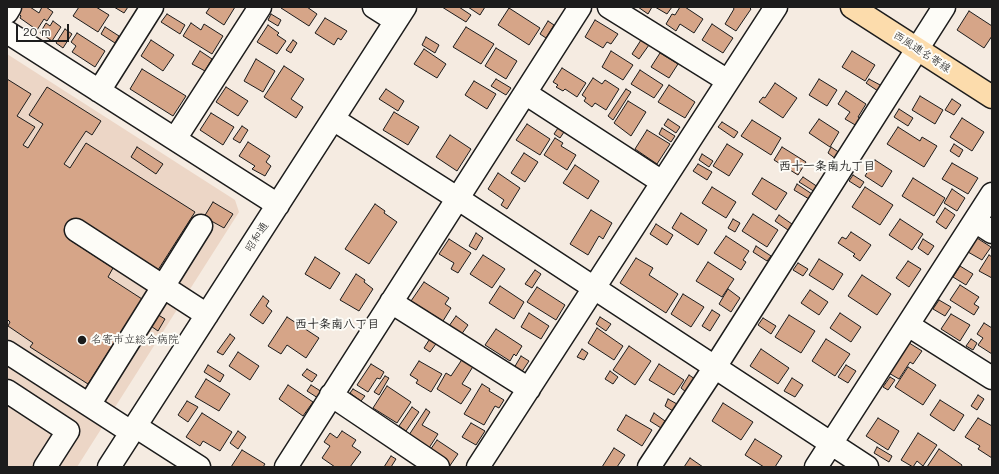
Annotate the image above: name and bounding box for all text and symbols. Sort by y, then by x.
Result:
scale bar [18,16,71,42]
text: 20 m [23,23,51,39]
street label: 西風連名寄線 [891,28,953,76]
district label: 西十一条南九丁目 [779,159,875,173]
street label: 昭和通 [242,220,272,254]
district label: 西十条南八丁目 [295,317,379,331]
place label: 名寄市立総合病院 [91,333,179,347]
marker: 名寄市立総合病院 [76,334,88,346]

